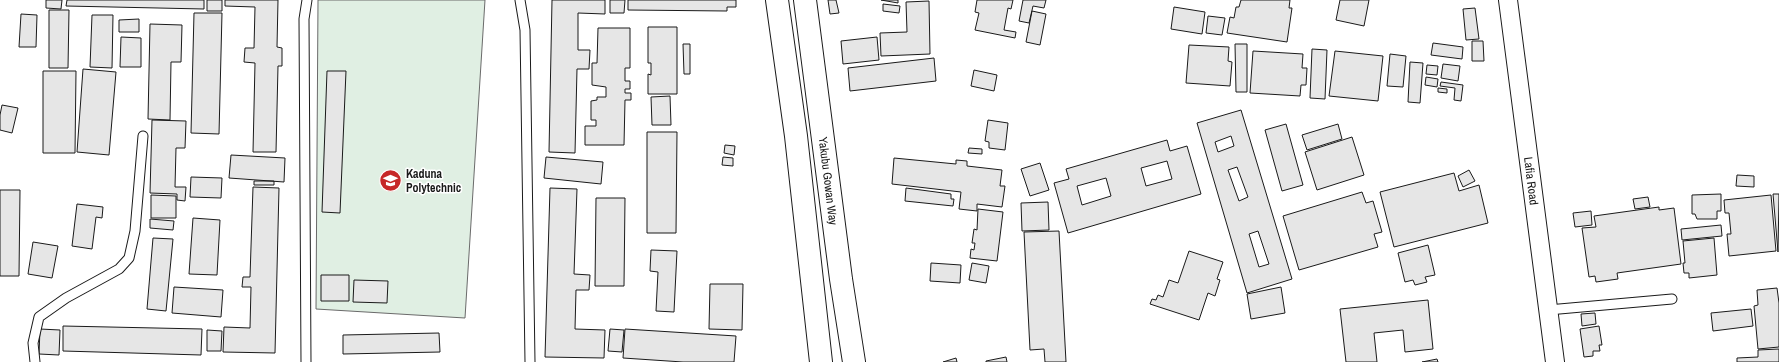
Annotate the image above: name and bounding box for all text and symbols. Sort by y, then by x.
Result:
street label: Yakubu Gowan Way [815,136,841,226]
street label: Lafia Road [1520,156,1542,206]
place label: Kaduna Polytechnic [406,166,462,196]
school or university icon: Kaduna Polytechnic [378,168,404,194]

